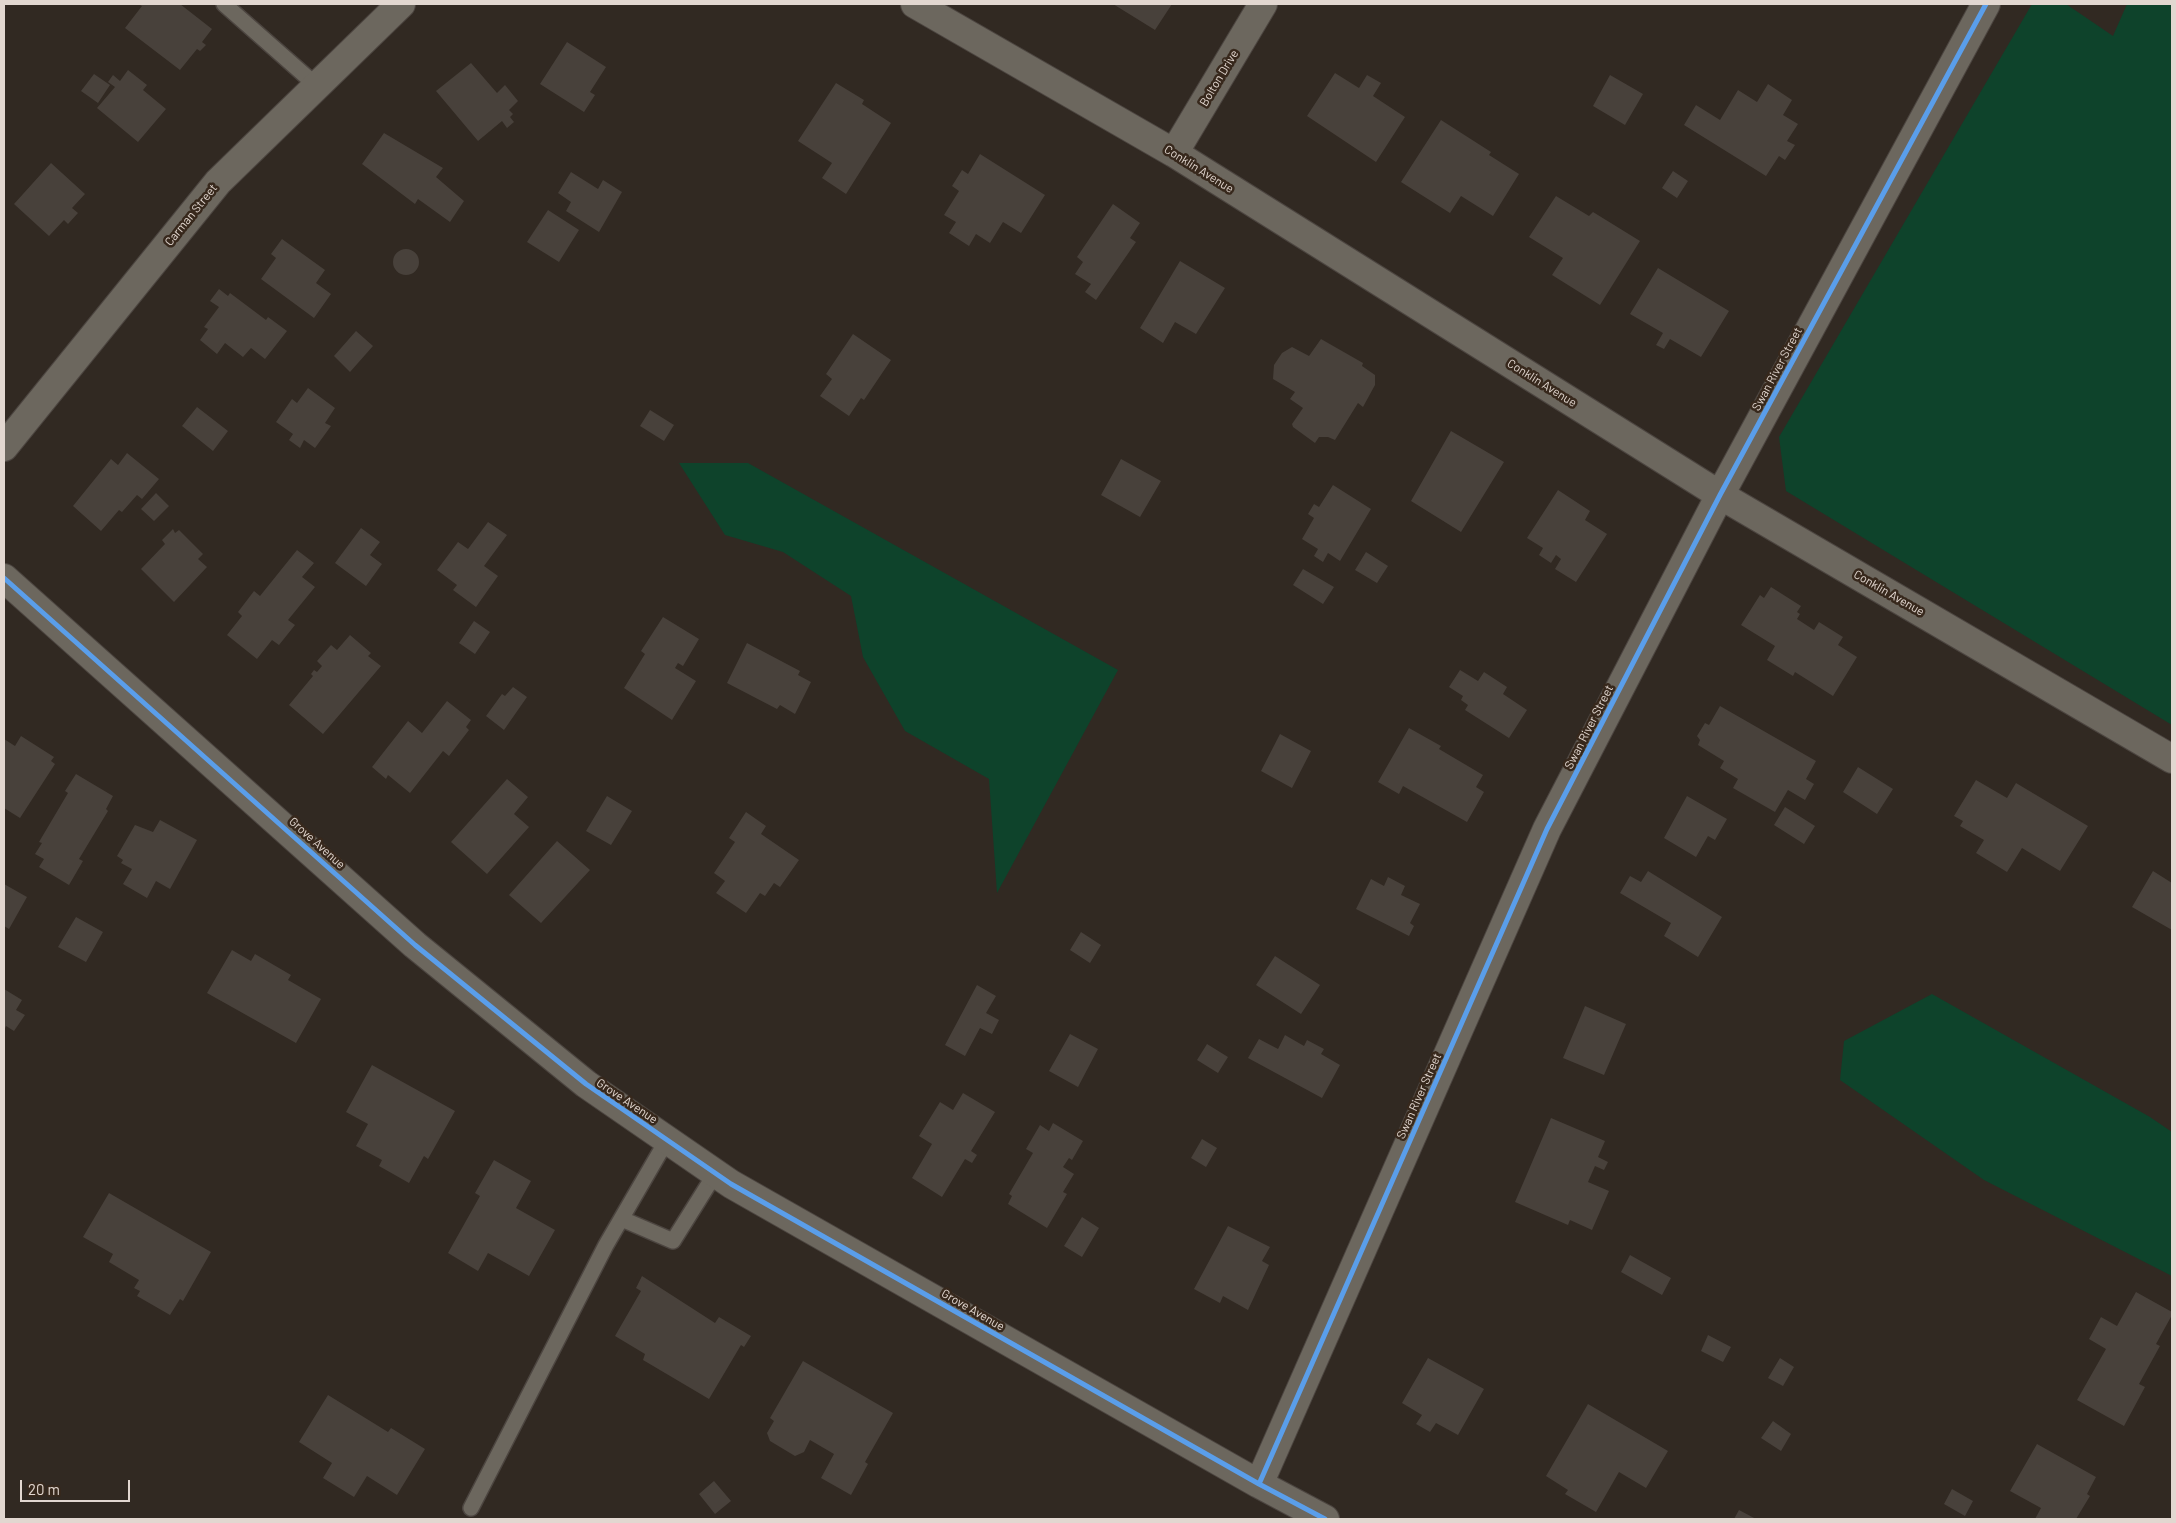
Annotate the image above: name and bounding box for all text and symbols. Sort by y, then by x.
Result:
street label: Bolton Drive [1197,47,1241,109]
street label: Conklin Avenue [1162,142,1236,196]
street label: Carman Street [162,181,220,249]
street label: Swan River Street [1749,325,1805,413]
street label: Conklin Avenue [1505,356,1579,410]
street label: Conklin Avenue [1851,567,1927,619]
street label: Swan River Street [1562,683,1616,771]
street label: Grove Avenue [286,814,348,872]
street label: Swan River Street [1394,1051,1444,1141]
street label: Grove Avenue [594,1075,660,1127]
street label: Grove Avenue [939,1286,1007,1334]
scale bar [22,1470,132,1502]
text: 20 m [28,1480,60,1498]

